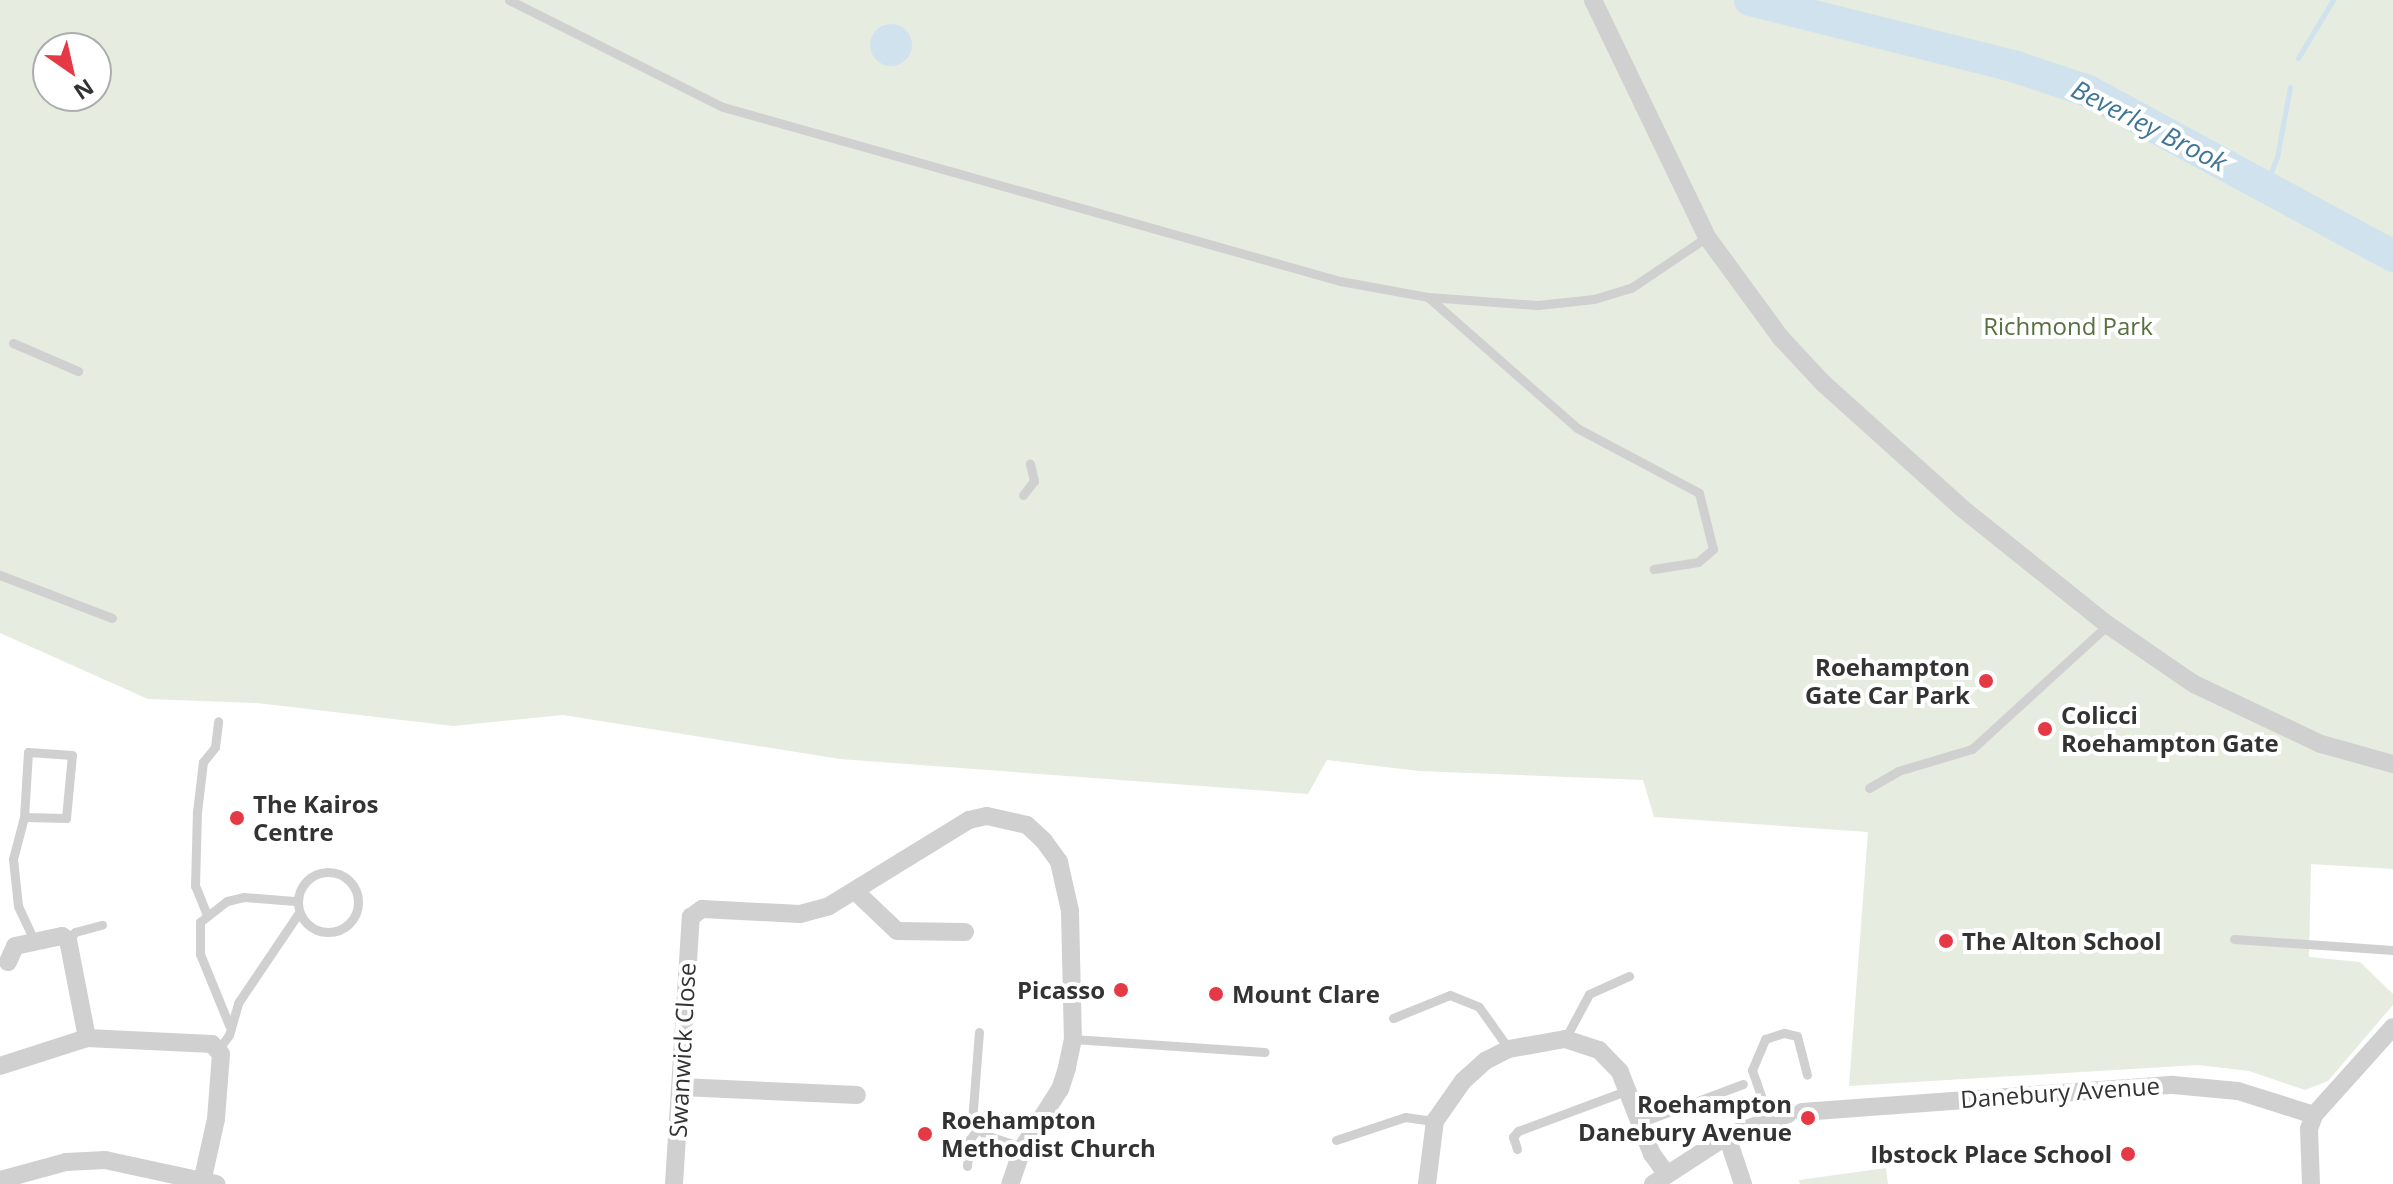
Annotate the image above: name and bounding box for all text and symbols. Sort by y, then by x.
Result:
north arrow [32,32,112,112]
text: N [69,73,100,108]
water label: Beverley Brook [2066,74,2232,178]
park label: Richmond Park [1983,312,2153,340]
place label: Roehampton Gate Car Park [1805,653,1970,709]
marker: Roehampton Gate Car Park [1977,672,1995,690]
place label: Colicci Roehampton Gate [2061,701,2279,757]
marker: Colicci Roehampton Gate [2036,720,2054,738]
place label: The Kairos Centre [253,790,379,846]
marker: The Kairos Centre [228,809,246,827]
place label: The Alton School [1962,927,2162,955]
marker: The Alton School [1937,932,1955,950]
street label: Swanwick Close [663,962,701,1138]
place label: Picasso [1017,976,1105,1004]
place label: Mount Clare [1232,980,1380,1008]
marker: Picasso [1112,981,1130,999]
marker: Mount Clare [1207,985,1225,1003]
street label: Danebury Avenue [1959,1071,2161,1113]
place label: Roehampton Danebury Avenue [1578,1090,1792,1146]
place label: Roehampton Methodist Church [941,1106,1156,1162]
marker: Roehampton Danebury Avenue [1799,1109,1817,1127]
marker: Roehampton Methodist Church [916,1125,934,1143]
place label: Ibstock Place School [1870,1140,2112,1168]
marker: Ibstock Place School [2119,1145,2137,1163]

